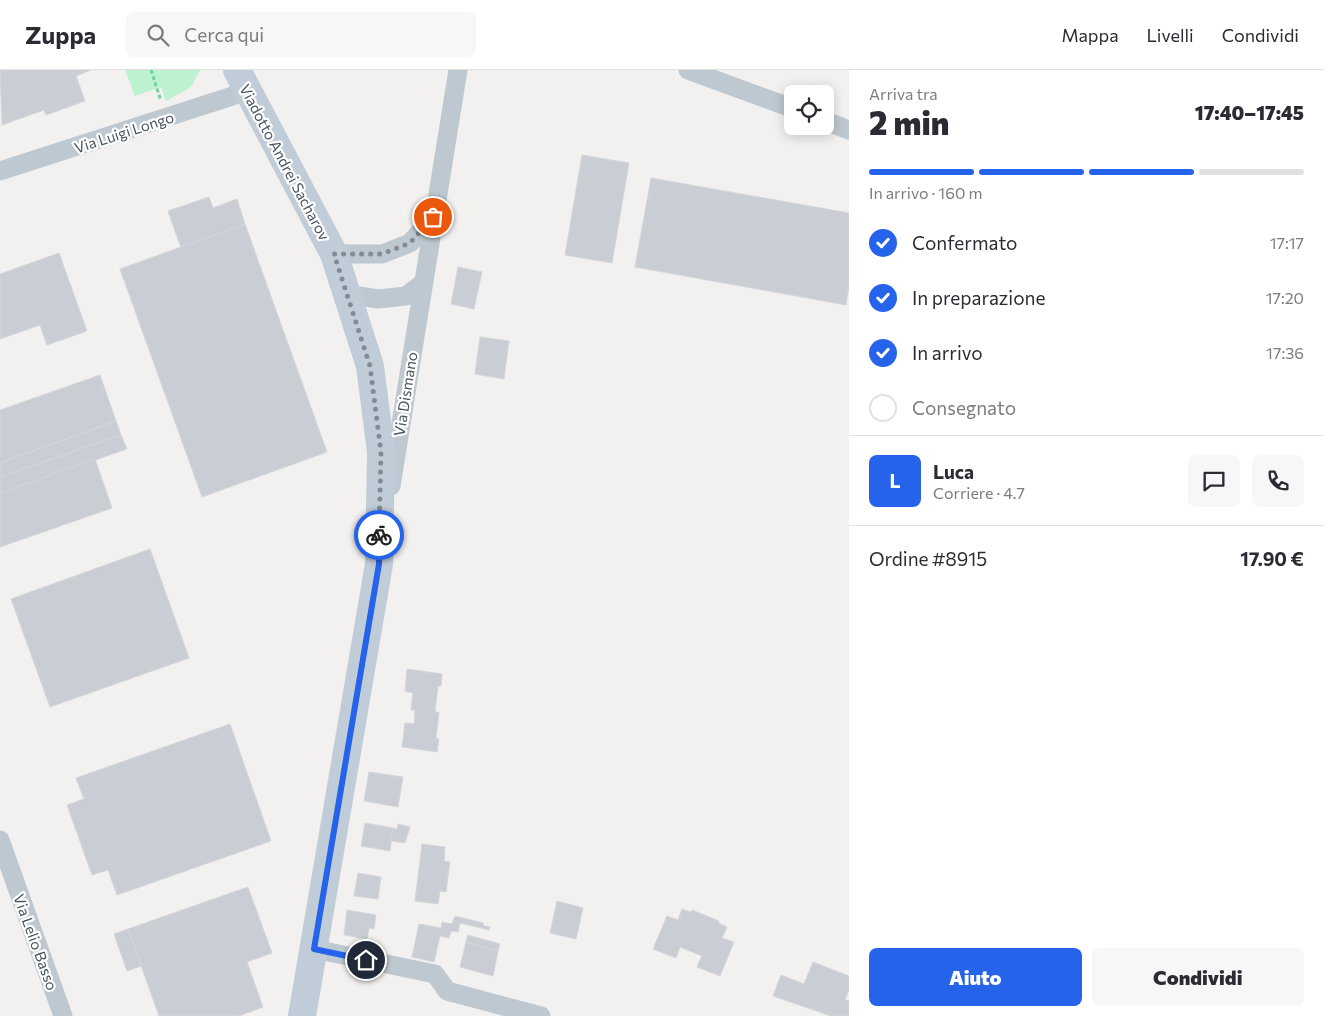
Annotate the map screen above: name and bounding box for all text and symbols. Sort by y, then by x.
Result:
search box [126,12,476,57]
text: Zuppa [25,20,96,49]
icon: search [144,21,172,49]
text: Cerca qui [184,23,264,46]
text: Mappa [1061,24,1119,46]
text: Livelli [1147,24,1194,46]
text: Condividi [1222,24,1299,46]
street label: Viadotto Andrei Sacharov [236,81,334,243]
text: Arriva tra [869,84,938,103]
map controls [784,85,834,135]
button: locate [784,85,834,135]
text: 17:40–17:45 [1195,101,1304,124]
text: 2 min [869,102,949,142]
street label: Via Luigi Longo [72,107,176,157]
text: In arrivo · 160 m [869,183,982,202]
pin [412,196,454,238]
icon: bag [419,203,447,231]
icon: check [869,229,897,257]
text: Confermato [912,231,1017,254]
text: 17:17 [1270,233,1304,252]
icon: check [869,284,897,312]
text: In preparazione [912,286,1045,309]
text: 17:20 [1266,288,1304,307]
icon: check [869,339,897,367]
text: In arrivo [912,341,983,364]
text: 17:36 [1266,343,1304,362]
street label: Via Dismano [389,351,421,437]
text: Consegnato [912,396,1016,419]
button: chat [1188,455,1240,507]
button: phone [1252,455,1304,507]
text: Luca [933,460,974,483]
text: L [889,469,901,492]
text: Corriere · 4.7 [933,483,1025,502]
courier [354,510,404,560]
icon: bike [365,521,393,549]
text: Ordine #8915 [869,547,987,570]
text: 17.90 € [1240,547,1304,570]
street label: Via Lelio Basso [10,891,62,993]
pin [345,939,387,981]
icon: home [352,946,380,974]
button: Aiuto [869,948,1082,1006]
button: Condividi [1092,948,1304,1006]

